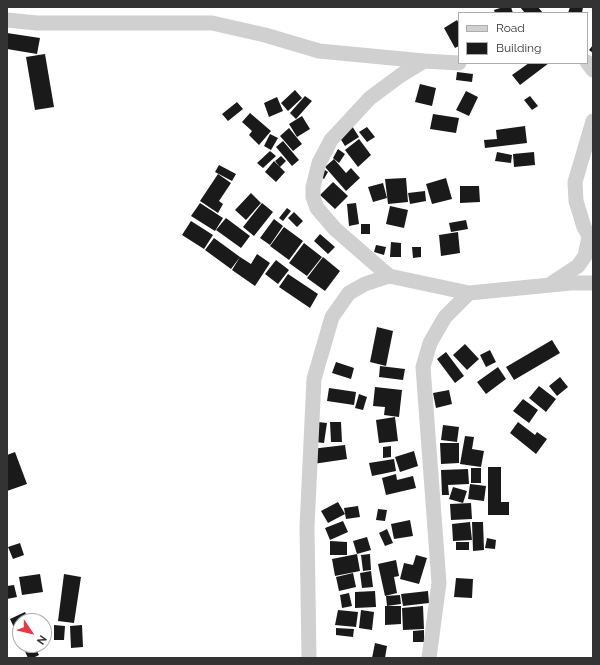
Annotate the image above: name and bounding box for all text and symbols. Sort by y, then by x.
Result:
legend [458,12,588,64]
text: Road [496,21,525,35]
text: Building [496,41,542,55]
north arrow [12,613,52,653]
text: N [34,632,49,647]

